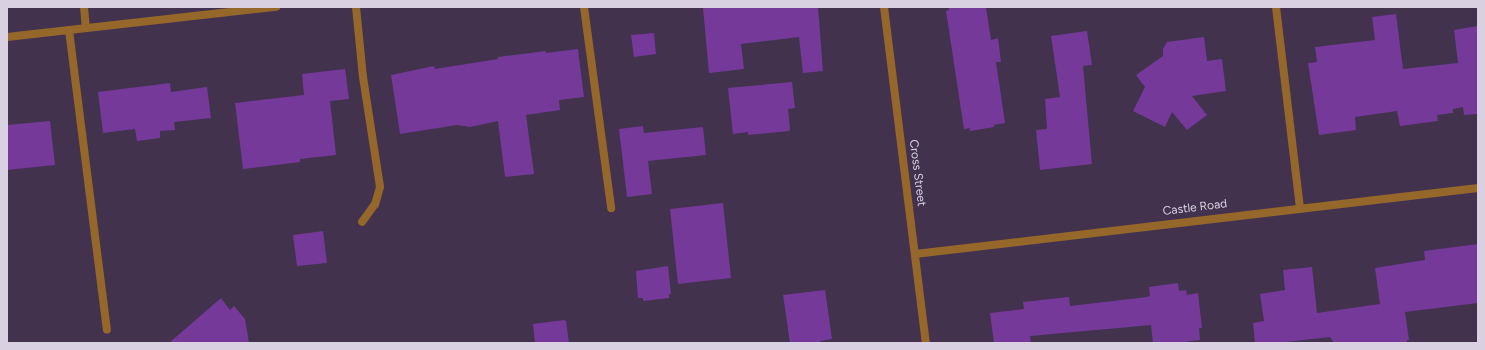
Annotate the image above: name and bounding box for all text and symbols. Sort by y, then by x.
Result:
street label: Cross Street [906,139,928,207]
street label: Castle Road [1162,197,1228,219]

